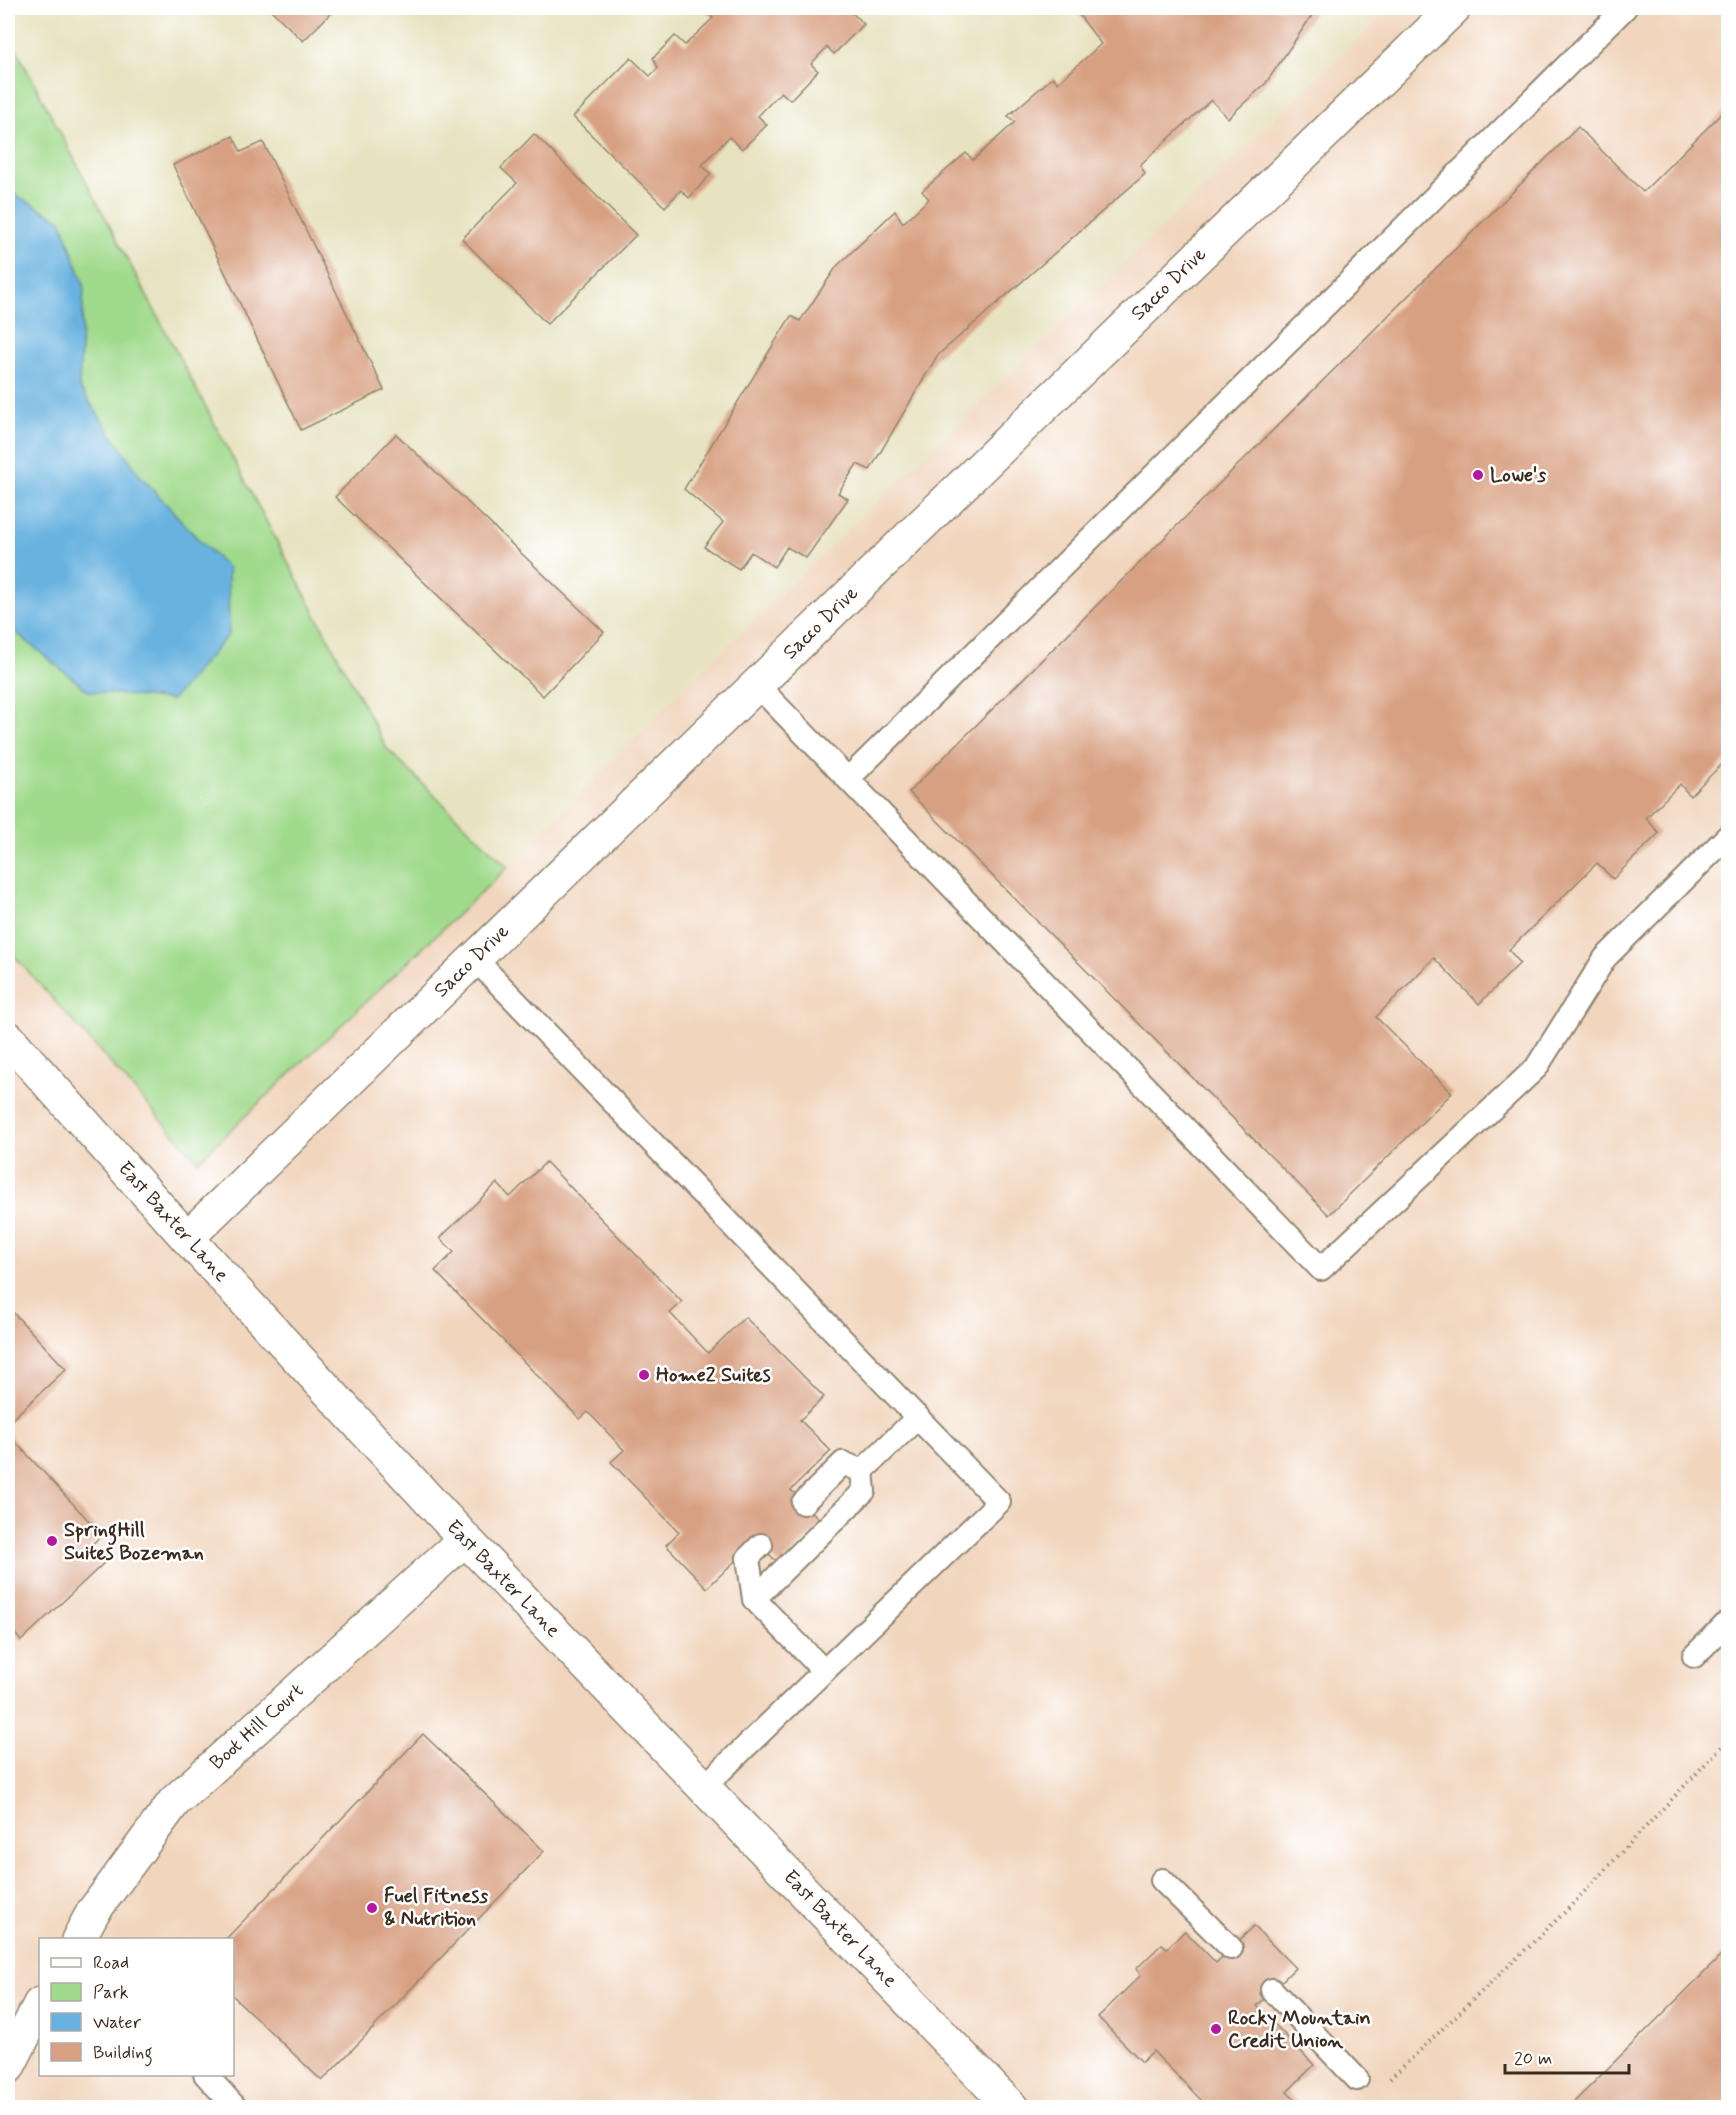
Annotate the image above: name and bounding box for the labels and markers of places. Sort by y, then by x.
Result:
place label: Lowe's [1490,462,1546,489]
marker: Lowe's [1471,468,1485,482]
place label: Home2 Suites [656,1362,771,1389]
marker: Home2 Suites [637,1368,651,1382]
place label: SpringHill Suites Bozeman [64,1517,204,1567]
marker: SpringHill Suites Bozeman [45,1534,59,1548]
place label: Fuel Fitness & Nutrition [384,1883,488,1933]
marker: Fuel Fitness & Nutrition [365,1901,379,1915]
place label: Rocky Mountain Credit Union [1228,2005,1371,2055]
marker: Rocky Mountain Credit Union [1209,2022,1223,2036]

